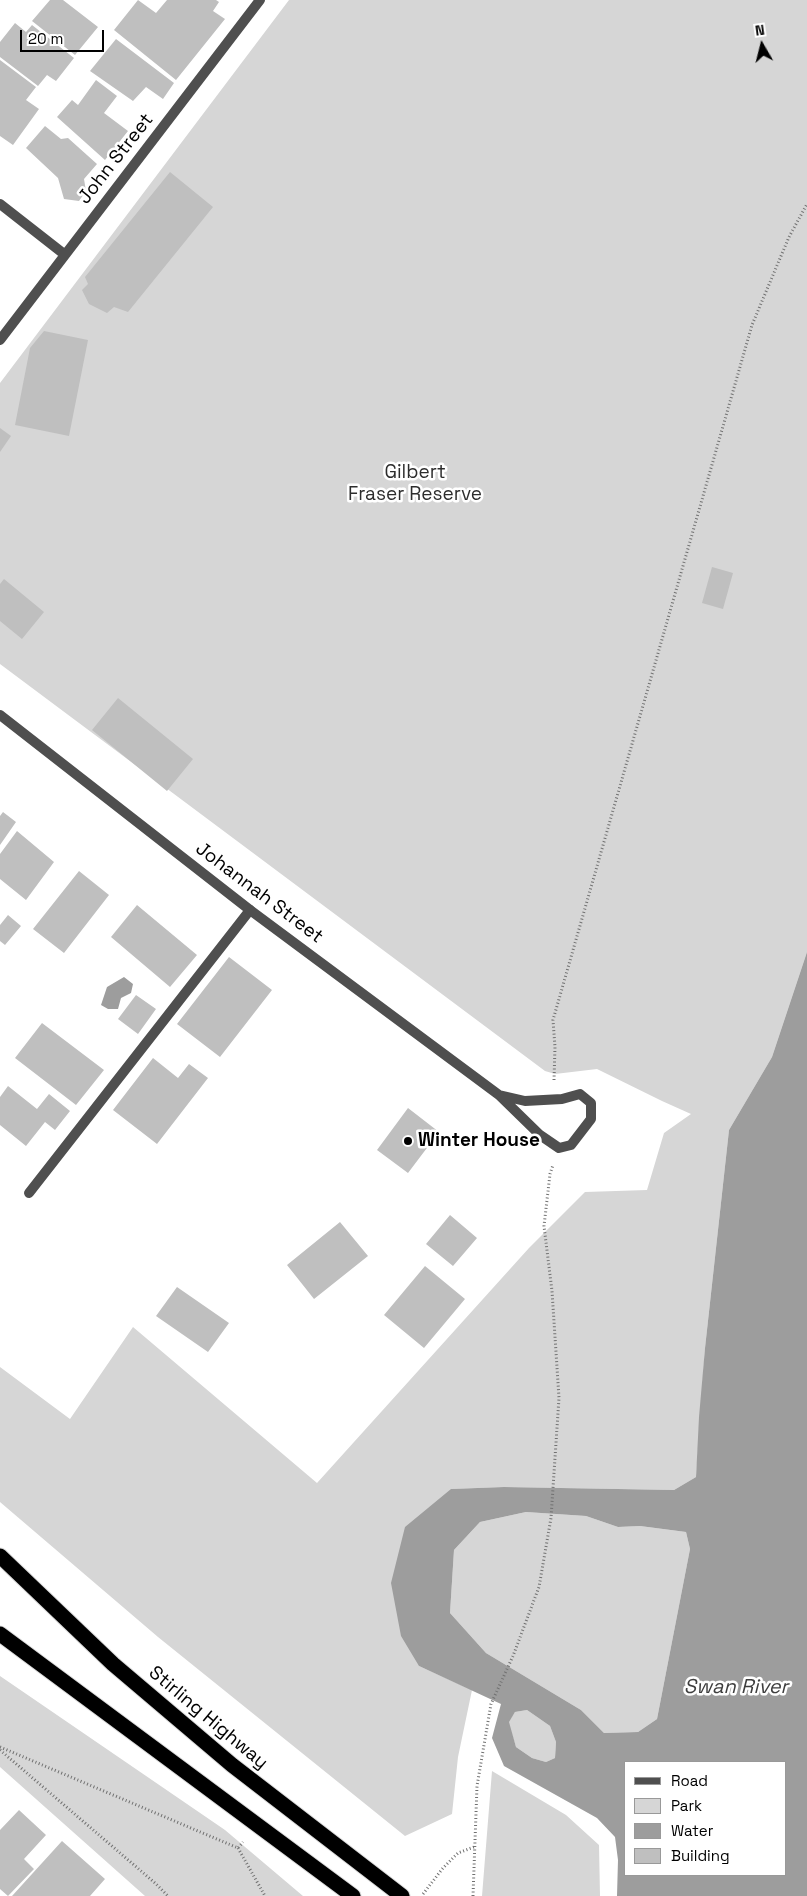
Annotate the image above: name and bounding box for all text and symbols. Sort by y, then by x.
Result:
scale bar [22,20,106,52]
north arrow [737,20,787,70]
text: N [754,21,766,40]
text: 20 m [28,29,63,48]
street label: John Street [74,109,158,209]
park label: Gilbert Fraser Reserve [348,462,482,506]
street label: Johannah Street [191,838,327,948]
place label: Winter House [418,1130,540,1152]
marker: Winter House [402,1135,414,1147]
street label: Stirling Highway [144,1662,272,1774]
water label: Swan River [684,1676,788,1700]
legend [624,1761,787,1876]
text: Road [671,1771,708,1790]
text: Park [671,1796,702,1815]
text: Water [671,1821,713,1840]
text: Building [671,1846,730,1865]

